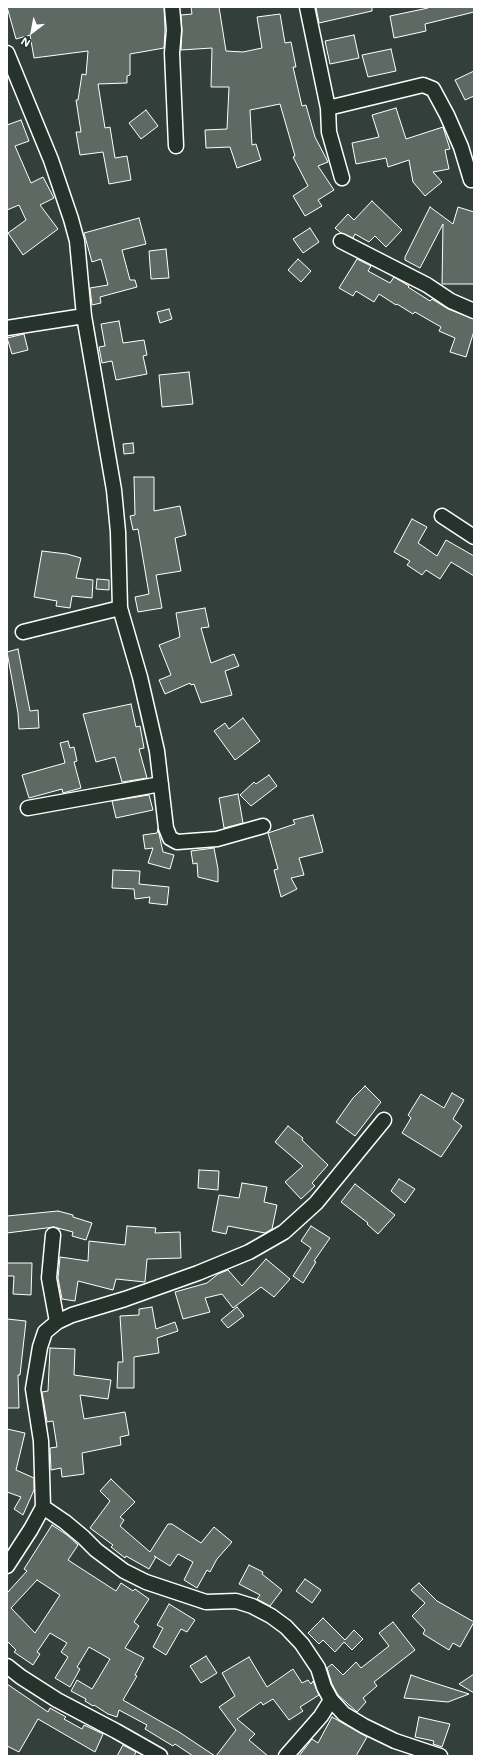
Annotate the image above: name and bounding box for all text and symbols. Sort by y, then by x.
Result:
north arrow [12,12,52,52]
text: N [18,34,33,51]

